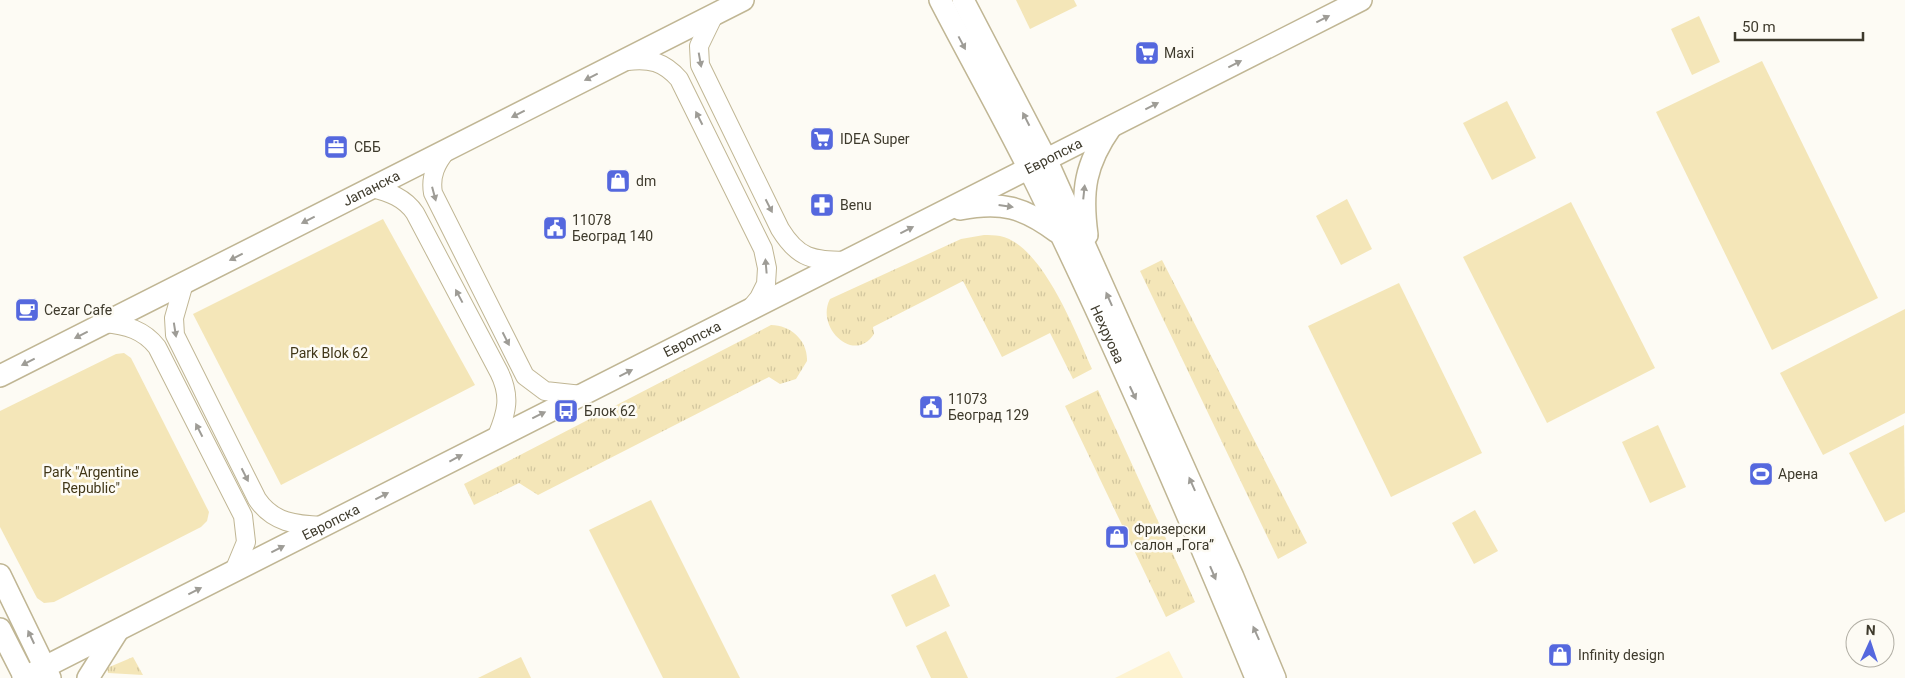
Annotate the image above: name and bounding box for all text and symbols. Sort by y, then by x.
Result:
scale bar [1735,10,1862,42]
one-way arrow [1316,15,1330,23]
text: 50 m [1742,18,1776,36]
one-way arrow [958,36,966,50]
supermarket icon: Maxi [1134,40,1160,66]
place label: Maxi [1164,45,1194,61]
one-way arrow [696,52,704,68]
one-way arrow [1228,60,1243,68]
one-way arrow [584,73,599,81]
one-way arrow [1144,102,1159,110]
one-way arrow [510,110,525,118]
one-way arrow [695,111,703,125]
one-way arrow [1022,112,1030,126]
supermarket icon: IDEA Super [809,126,835,152]
place label: IDEA Super [840,131,910,147]
office icon: СББ [323,134,349,160]
street label: Европска [1022,135,1085,177]
place label: СББ [354,139,381,155]
street label: Јапанска [340,167,402,209]
shop icon: dm [605,168,631,194]
place label: dm [636,173,656,189]
one-way arrow [1081,183,1089,199]
one-way arrow [430,186,438,202]
pharmacy icon: Benu [809,192,835,218]
place label: Benu [840,197,872,213]
one-way arrow [765,199,773,213]
one-way arrow [998,203,1014,211]
place label: 11078 Београд 140 [572,212,653,244]
public building icon: 11078 Београд 140 [542,215,568,241]
one-way arrow [301,216,315,224]
one-way arrow [900,226,915,234]
one-way arrow [229,253,243,261]
one-way arrow [762,257,770,273]
one-way arrow [455,289,463,303]
one-way arrow [1105,292,1113,306]
cafe icon: Cezar Cafe [14,297,40,323]
place label: Cezar Cafe [44,302,112,318]
street label: Нехруова [1087,303,1128,366]
street label: Европска [661,318,723,360]
one-way arrow [171,322,179,338]
one-way arrow [73,331,88,339]
one-way arrow [502,332,510,347]
park label: Park Blok 62 [290,345,368,361]
one-way arrow [21,358,35,366]
one-way arrow [618,369,633,377]
one-way arrow [1129,386,1137,400]
place label: 11073 Београд 129 [948,391,1029,423]
public building icon: 11073 Београд 129 [918,394,944,420]
bus stop icon: Блок 62 [553,398,579,424]
place label: Блок 62 [584,403,636,419]
one-way arrow [532,411,547,420]
one-way arrow [195,423,203,438]
one-way arrow [449,454,463,462]
sports icon: Арена [1748,461,1774,487]
park label: Park "Argentine Republic" [43,464,139,496]
place label: Арена [1778,466,1818,482]
one-way arrow [241,468,249,483]
one-way arrow [1187,477,1195,491]
one-way arrow [375,492,389,500]
street label: Европска [299,501,362,543]
place label: Фризерски салон „Гога” [1134,521,1214,553]
shop icon: Фризерски салон „Гога” [1104,524,1130,550]
one-way arrow [270,545,285,553]
one-way arrow [1210,566,1218,580]
one-way arrow [187,587,202,595]
north arrow [1845,618,1895,668]
text: N [1865,622,1876,638]
one-way arrow [1252,626,1260,640]
one-way arrow [26,630,34,644]
shop icon: Infinity design [1547,642,1573,668]
place label: Infinity design [1578,647,1665,663]

